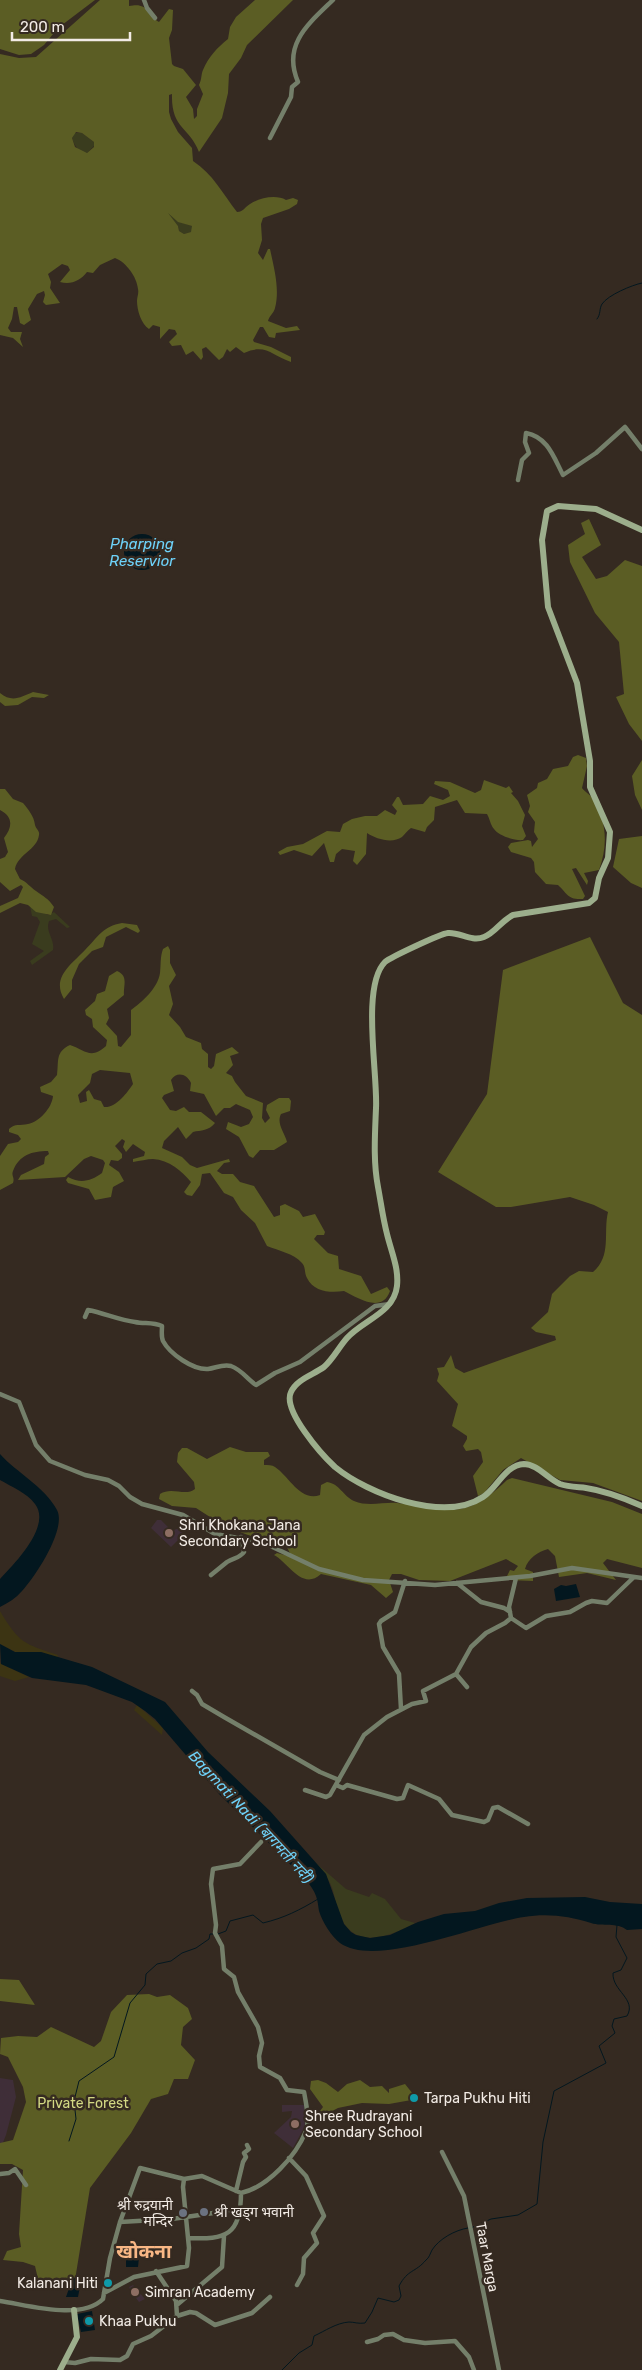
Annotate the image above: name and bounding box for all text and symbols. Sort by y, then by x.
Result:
scale bar [12,10,130,42]
text: 200 m [20,18,65,36]
water label: Pharping Reservior [109,535,176,570]
place label: Shri Khokana Jana Secondary School [179,1517,301,1550]
marker: Shri Khokana Jana Secondary School [163,1527,175,1539]
water label: Bagmati Nadi (बागमती नदी) [185,1747,317,1887]
place label: Tarpa Pukhu Hiti [424,2090,531,2107]
marker: Tarpa Pukhu Hiti [408,2092,420,2104]
park label: Private Forest [37,2095,129,2112]
place label: Shree Rudrayani Secondary School [305,2108,422,2141]
marker: Shree Rudrayani Secondary School [289,2118,301,2130]
place label: श्री रुद्रयानी मन्दिर [117,2197,173,2230]
place label: श्री खड्ग भवानी [214,2204,294,2222]
marker: श्री खड्ग भवानी [198,2206,210,2218]
marker: श्री रुद्रयानी मन्दिर [177,2207,189,2219]
street label: Taar Marga [472,2221,502,2293]
district label: खोकना [116,2240,172,2263]
place label: Kalanani Hiti [17,2275,98,2292]
marker: Kalanani Hiti [102,2277,114,2289]
place label: Simran Academy [145,2284,255,2301]
marker: Simran Academy [129,2286,141,2298]
place label: Khaa Pukhu [99,2313,176,2330]
marker: Khaa Pukhu [83,2315,95,2327]

